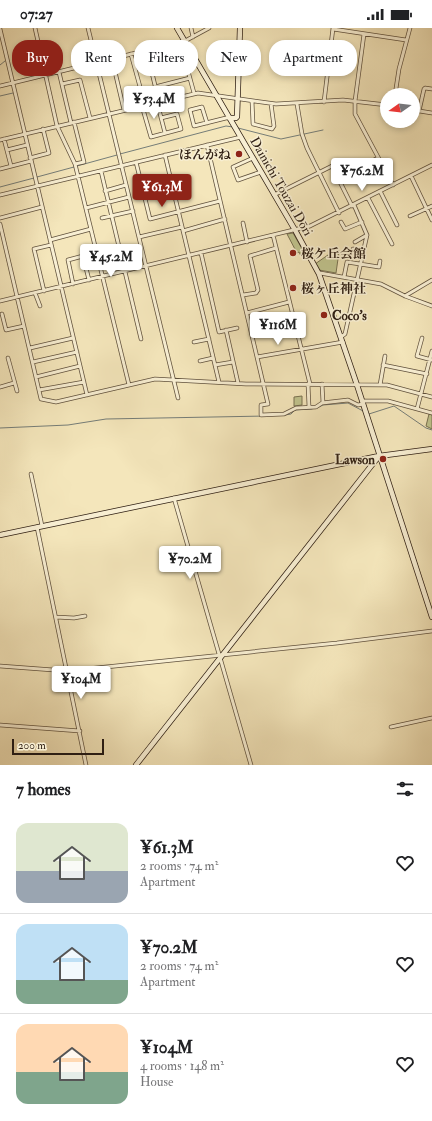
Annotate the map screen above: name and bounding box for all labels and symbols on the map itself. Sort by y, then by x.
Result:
pin: ¥53.4M [121,86,187,120]
north arrow [380,88,420,128]
street label: Dainichi Touzai Dōri [246,134,316,239]
place label: ほんがね [179,147,231,163]
marker: ほんがね [234,149,244,159]
pin: ¥76.2M [329,158,395,192]
pin: ¥61.3M [129,174,195,208]
pin: ¥45.2M [78,244,144,278]
place label: 桜ケ丘会館 [301,246,366,262]
marker: 桜ケ丘会館 [288,248,298,258]
place label: 桜ヶ丘神社 [301,281,366,297]
marker: 桜ヶ丘神社 [288,283,298,293]
place label: Coco's [332,308,367,324]
marker: Coco's [319,310,329,320]
pin: ¥116M [250,312,306,346]
place label: Lawson [335,452,375,468]
marker: Lawson [378,454,388,464]
pin: ¥70.2M [157,546,223,580]
pin: ¥104M [53,666,109,700]
scale bar [12,737,104,756]

